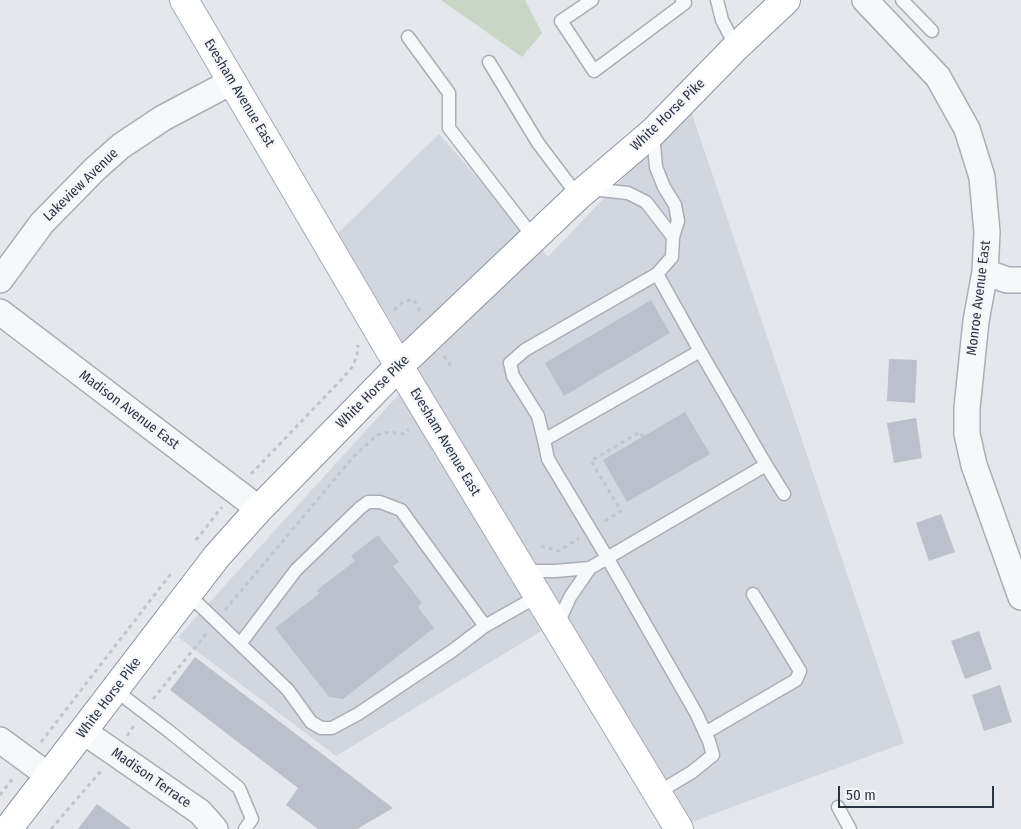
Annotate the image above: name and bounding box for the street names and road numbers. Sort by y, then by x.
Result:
street label: Evesham Avenue East [200,36,278,150]
street label: White Horse Pike [627,75,709,155]
street label: Lakeview Avenue [40,145,122,225]
street label: Monroe Avenue East [964,239,994,357]
street label: White Horse Pike [333,352,413,432]
street label: Madison Avenue East [76,367,182,453]
street label: Evesham Avenue East [406,385,484,499]
street label: White Horse Pike [73,654,145,742]
street label: Madison Terrace [108,744,194,812]

